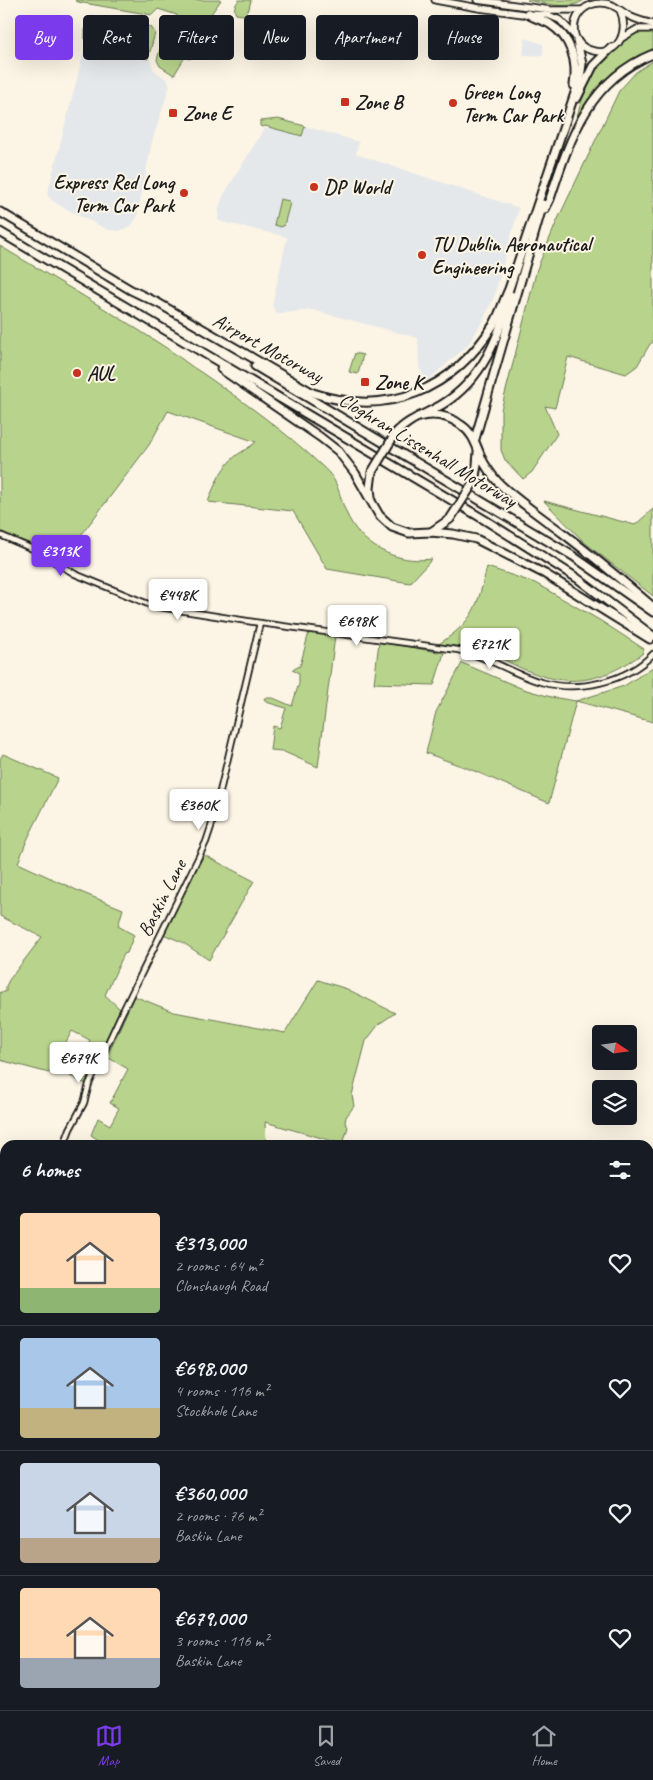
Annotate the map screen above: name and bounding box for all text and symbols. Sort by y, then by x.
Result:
chip: Buy [15,15,73,60]
chip: Rent [83,15,149,60]
chip: Filters [159,15,234,60]
chip: New [244,15,306,60]
chip: Apartment [316,15,418,60]
chip: House [428,15,499,60]
place label: Green Long Term Car Park [463,80,565,128]
place label: Zone B [355,90,405,115]
marker: Zone B [339,96,351,108]
marker: Green Long Term Car Park [447,97,459,109]
place label: Zone E [183,101,235,126]
marker: Zone E [167,107,179,119]
place label: Express Red Long Term Car Park [54,170,176,218]
place label: DP World [324,175,394,200]
marker: DP World [308,181,320,193]
marker: Express Red Long Term Car Park [178,187,190,199]
place label: TU Dublin Aeronautical Engineering [432,232,594,280]
marker: TU Dublin Aeronautical Engineering [416,249,428,261]
street label: Airport Motorway [209,308,328,389]
place label: AUL [87,361,116,386]
marker: AUL [71,367,83,379]
place label: Zone K [375,370,426,395]
marker: Zone K [359,376,371,388]
street label: Cloghran Lissenhall Motorway [335,387,523,514]
pin: €313K [26,534,96,577]
text: €313K [43,541,79,561]
pin: €448K [143,578,213,621]
text: €448K [160,585,196,605]
pin: €698K [322,604,392,647]
text: €698K [338,611,376,631]
pin: €721K [455,628,525,670]
text: €721K [472,634,508,654]
pin: €360K [164,788,234,831]
text: €360K [180,795,218,815]
street label: Baskin Lane [132,854,193,941]
north arrow [592,1025,638,1070]
map controls [592,1025,637,1125]
pin: €679K [44,1042,114,1084]
text: €679K [60,1048,98,1068]
button: layers [592,1080,637,1125]
icon: filters [606,1156,634,1184]
text: 6 homes [20,1157,80,1183]
text: €313,000 [175,1230,245,1256]
icon: home [60,1233,120,1293]
icon: heart [606,1249,634,1277]
text: 2 rooms · 64 m² [175,1256,261,1276]
text: Clonshaugh Road [175,1276,267,1296]
text: €698,000 [175,1355,246,1381]
icon: home [60,1358,120,1418]
icon: heart [606,1374,634,1402]
text: 4 rooms · 116 m² [175,1381,269,1401]
text: Stockhole Lane [175,1401,257,1421]
text: €360,000 [175,1480,246,1506]
icon: home [60,1483,120,1543]
icon: heart [606,1499,634,1527]
text: 2 rooms · 76 m² [175,1506,261,1526]
text: Baskin Lane [175,1526,241,1546]
text: €679,000 [175,1605,245,1631]
icon: home [60,1608,120,1668]
icon: heart [606,1624,634,1652]
text: 3 rooms · 116 m² [175,1631,269,1651]
text: Baskin Lane [175,1651,241,1671]
tab: Map [95,1722,123,1769]
tab: Saved [312,1722,340,1769]
tab: Home [530,1722,558,1769]

